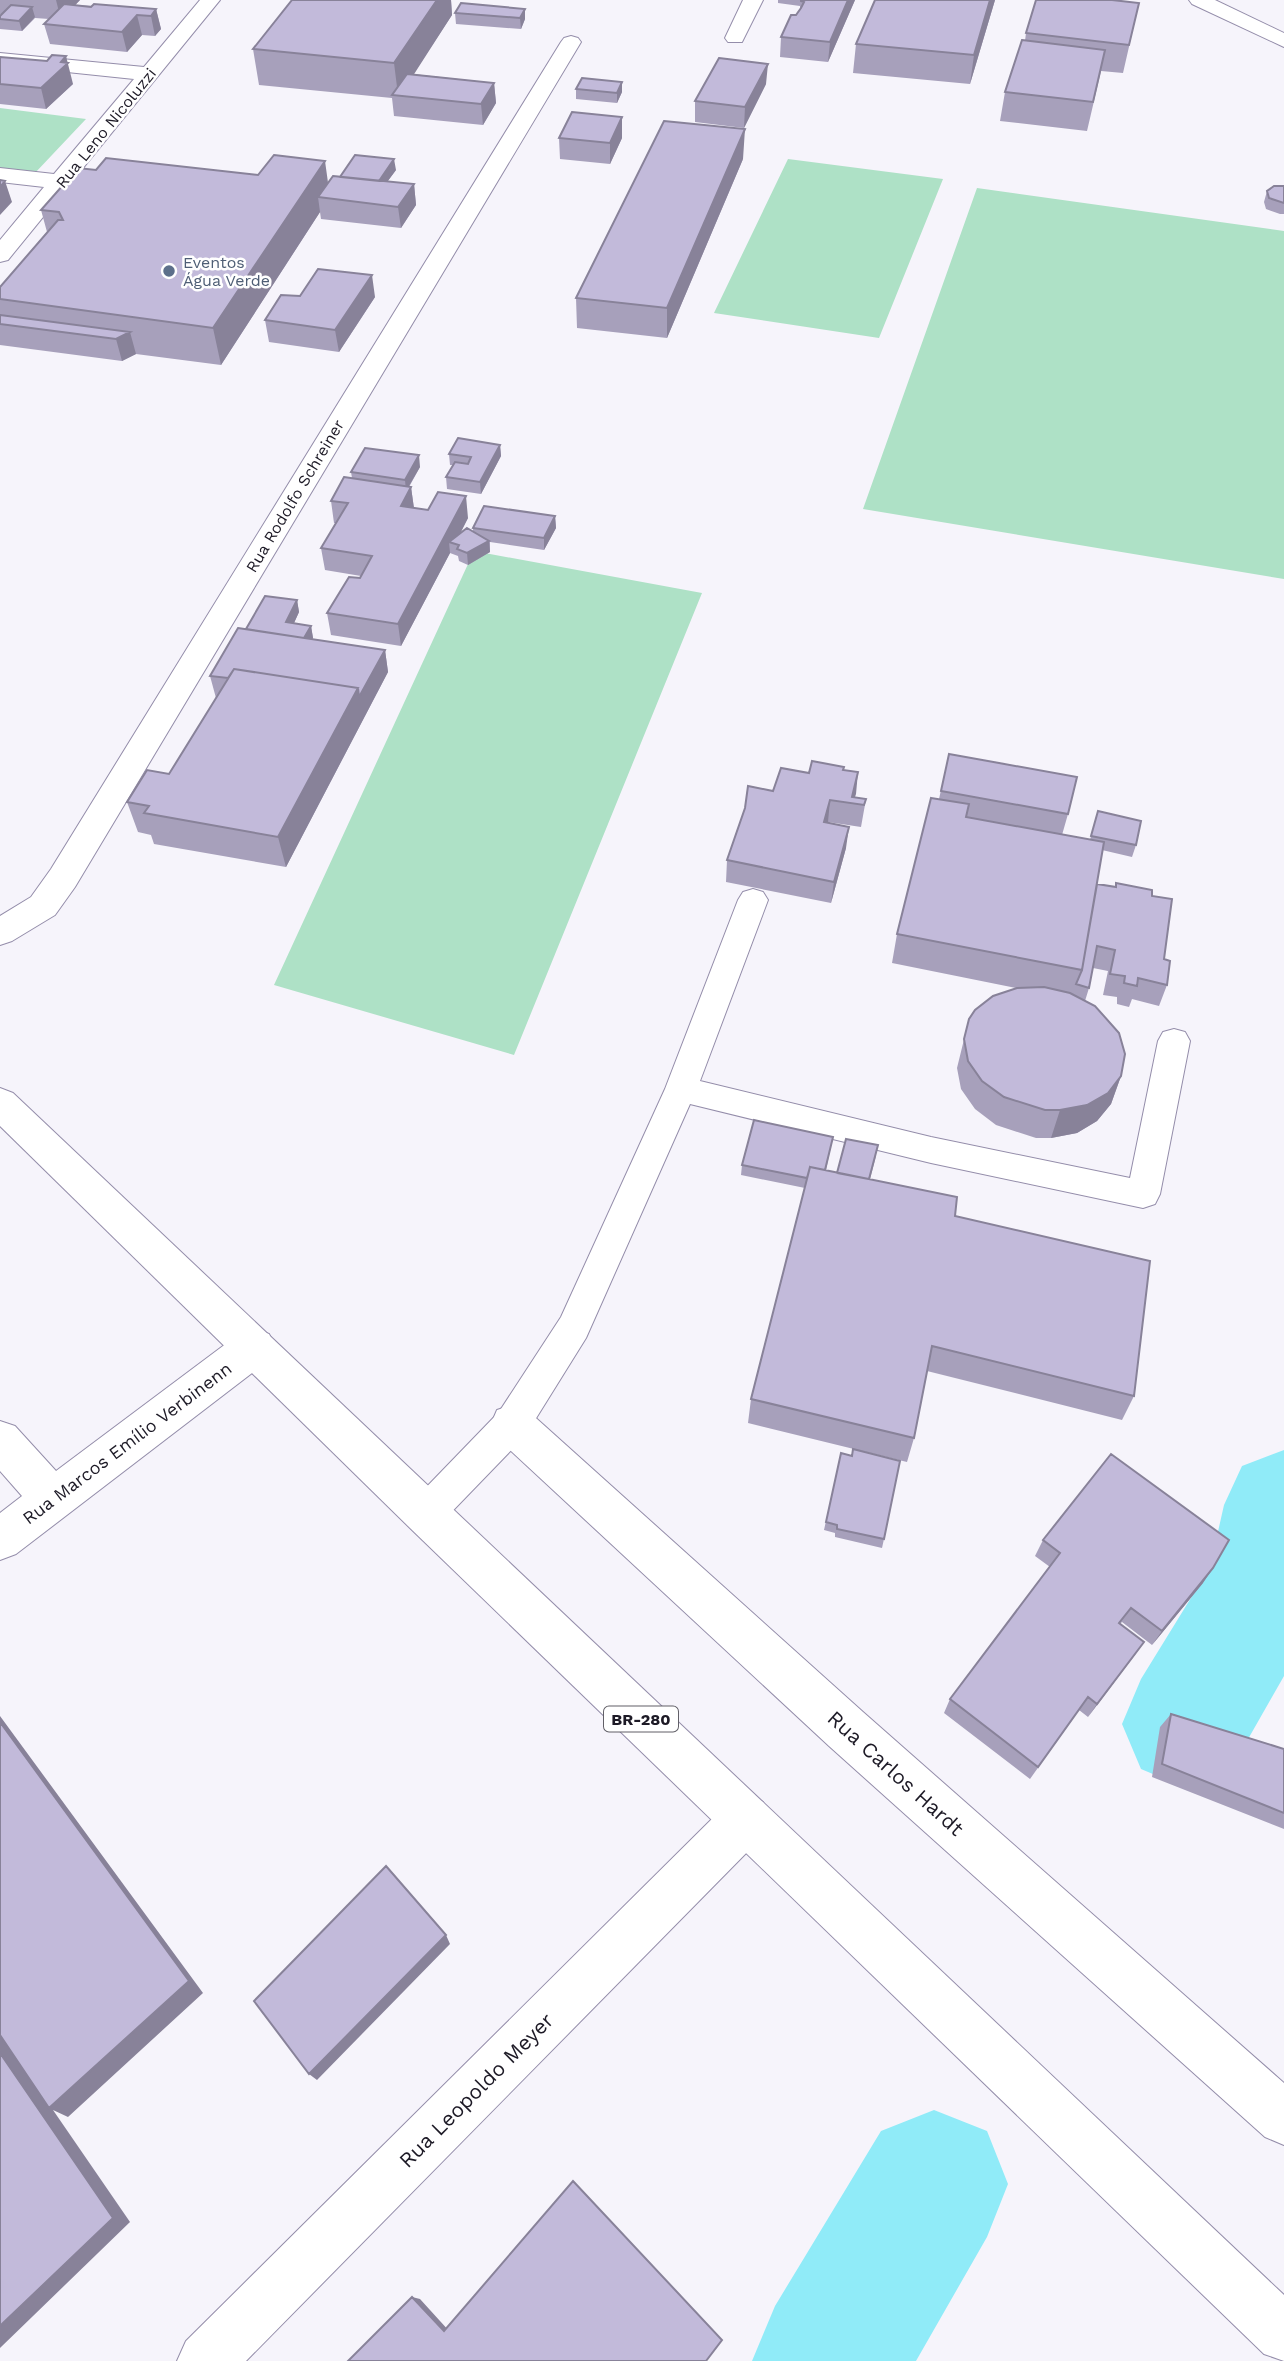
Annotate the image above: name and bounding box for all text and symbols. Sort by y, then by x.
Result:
street label: Rua Leno Nicoluzzi [52,64,160,192]
place label: Eventos Água Verde [183,253,270,290]
marker: Eventos Água Verde [161,263,177,279]
street label: Rua Rodolfo Schreiner [242,416,348,576]
street label: Rua Marcos Emílio Verbinenn [18,1357,236,1529]
street label: Rua Carlos Hardt [823,1705,969,1841]
road number: BR-280 [604,1707,678,1732]
street label: Rua Leopoldo Meyer [394,2007,559,2172]

